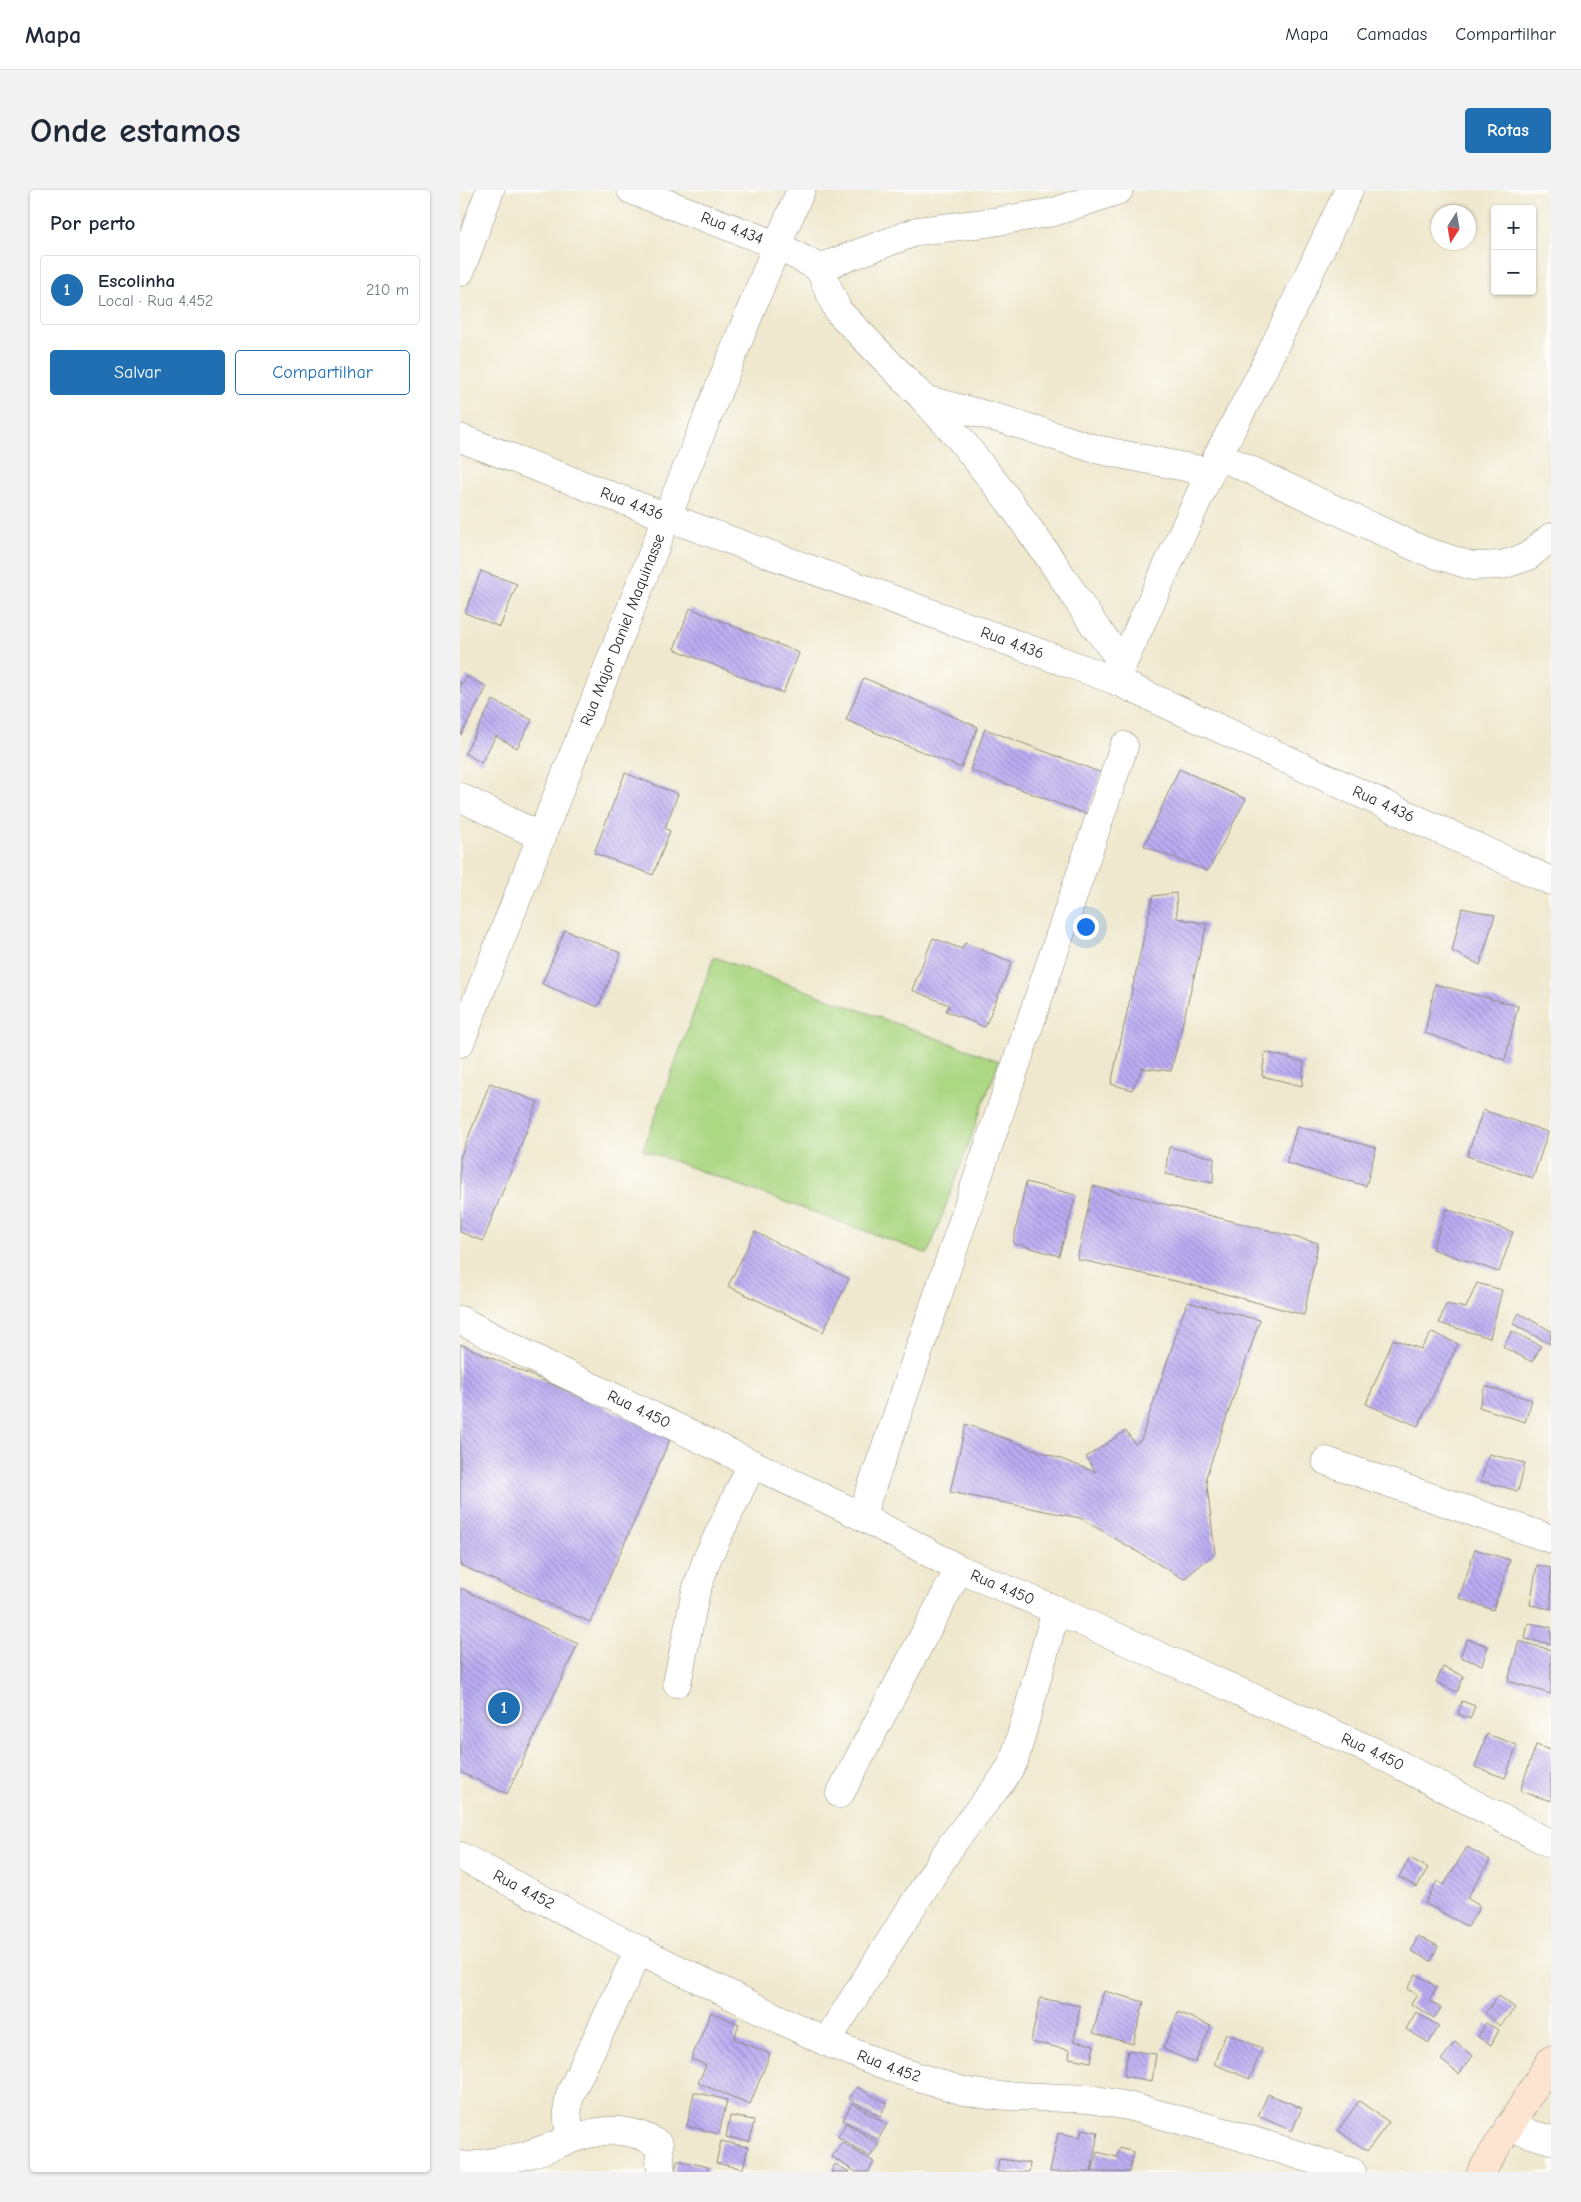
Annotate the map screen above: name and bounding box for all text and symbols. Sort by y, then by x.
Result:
text: Mapa [25,21,81,49]
text: Mapa [1285,24,1328,45]
text: Camadas [1356,24,1427,45]
text: Compartilhar [1455,24,1556,45]
button: Rotas [1465,108,1551,153]
text: Onde estamos [30,110,241,151]
north arrow [1431,205,1476,250]
map controls [1491,205,1536,295]
button: + [1491,205,1536,250]
street label: Rua 4.434 [698,208,766,248]
text: Por perto [50,211,135,235]
button: − [1491,250,1536,295]
text: Escolinha [98,270,175,292]
text: 1 [64,281,70,299]
text: 210 m [366,281,409,299]
text: Local · Rua 4.452 [98,292,213,310]
button: Salvar [50,350,225,395]
button: Compartilhar [235,350,410,395]
street label: Rua 4.436 [598,483,666,524]
street label: Rua Major Daniel Maquinasse [577,531,668,729]
street label: Rua 4.436 [978,623,1046,663]
street label: Rua 4.436 [1350,782,1417,826]
your location [1073,914,1099,940]
street label: Rua 4.450 [604,1387,673,1432]
street label: Rua 4.450 [968,1566,1037,1609]
pin: 1 [488,1689,520,1727]
street label: Rua 4.450 [1338,1729,1407,1775]
street label: Rua 4.452 [490,1866,557,1913]
street label: Rua 4.452 [855,2046,923,2086]

